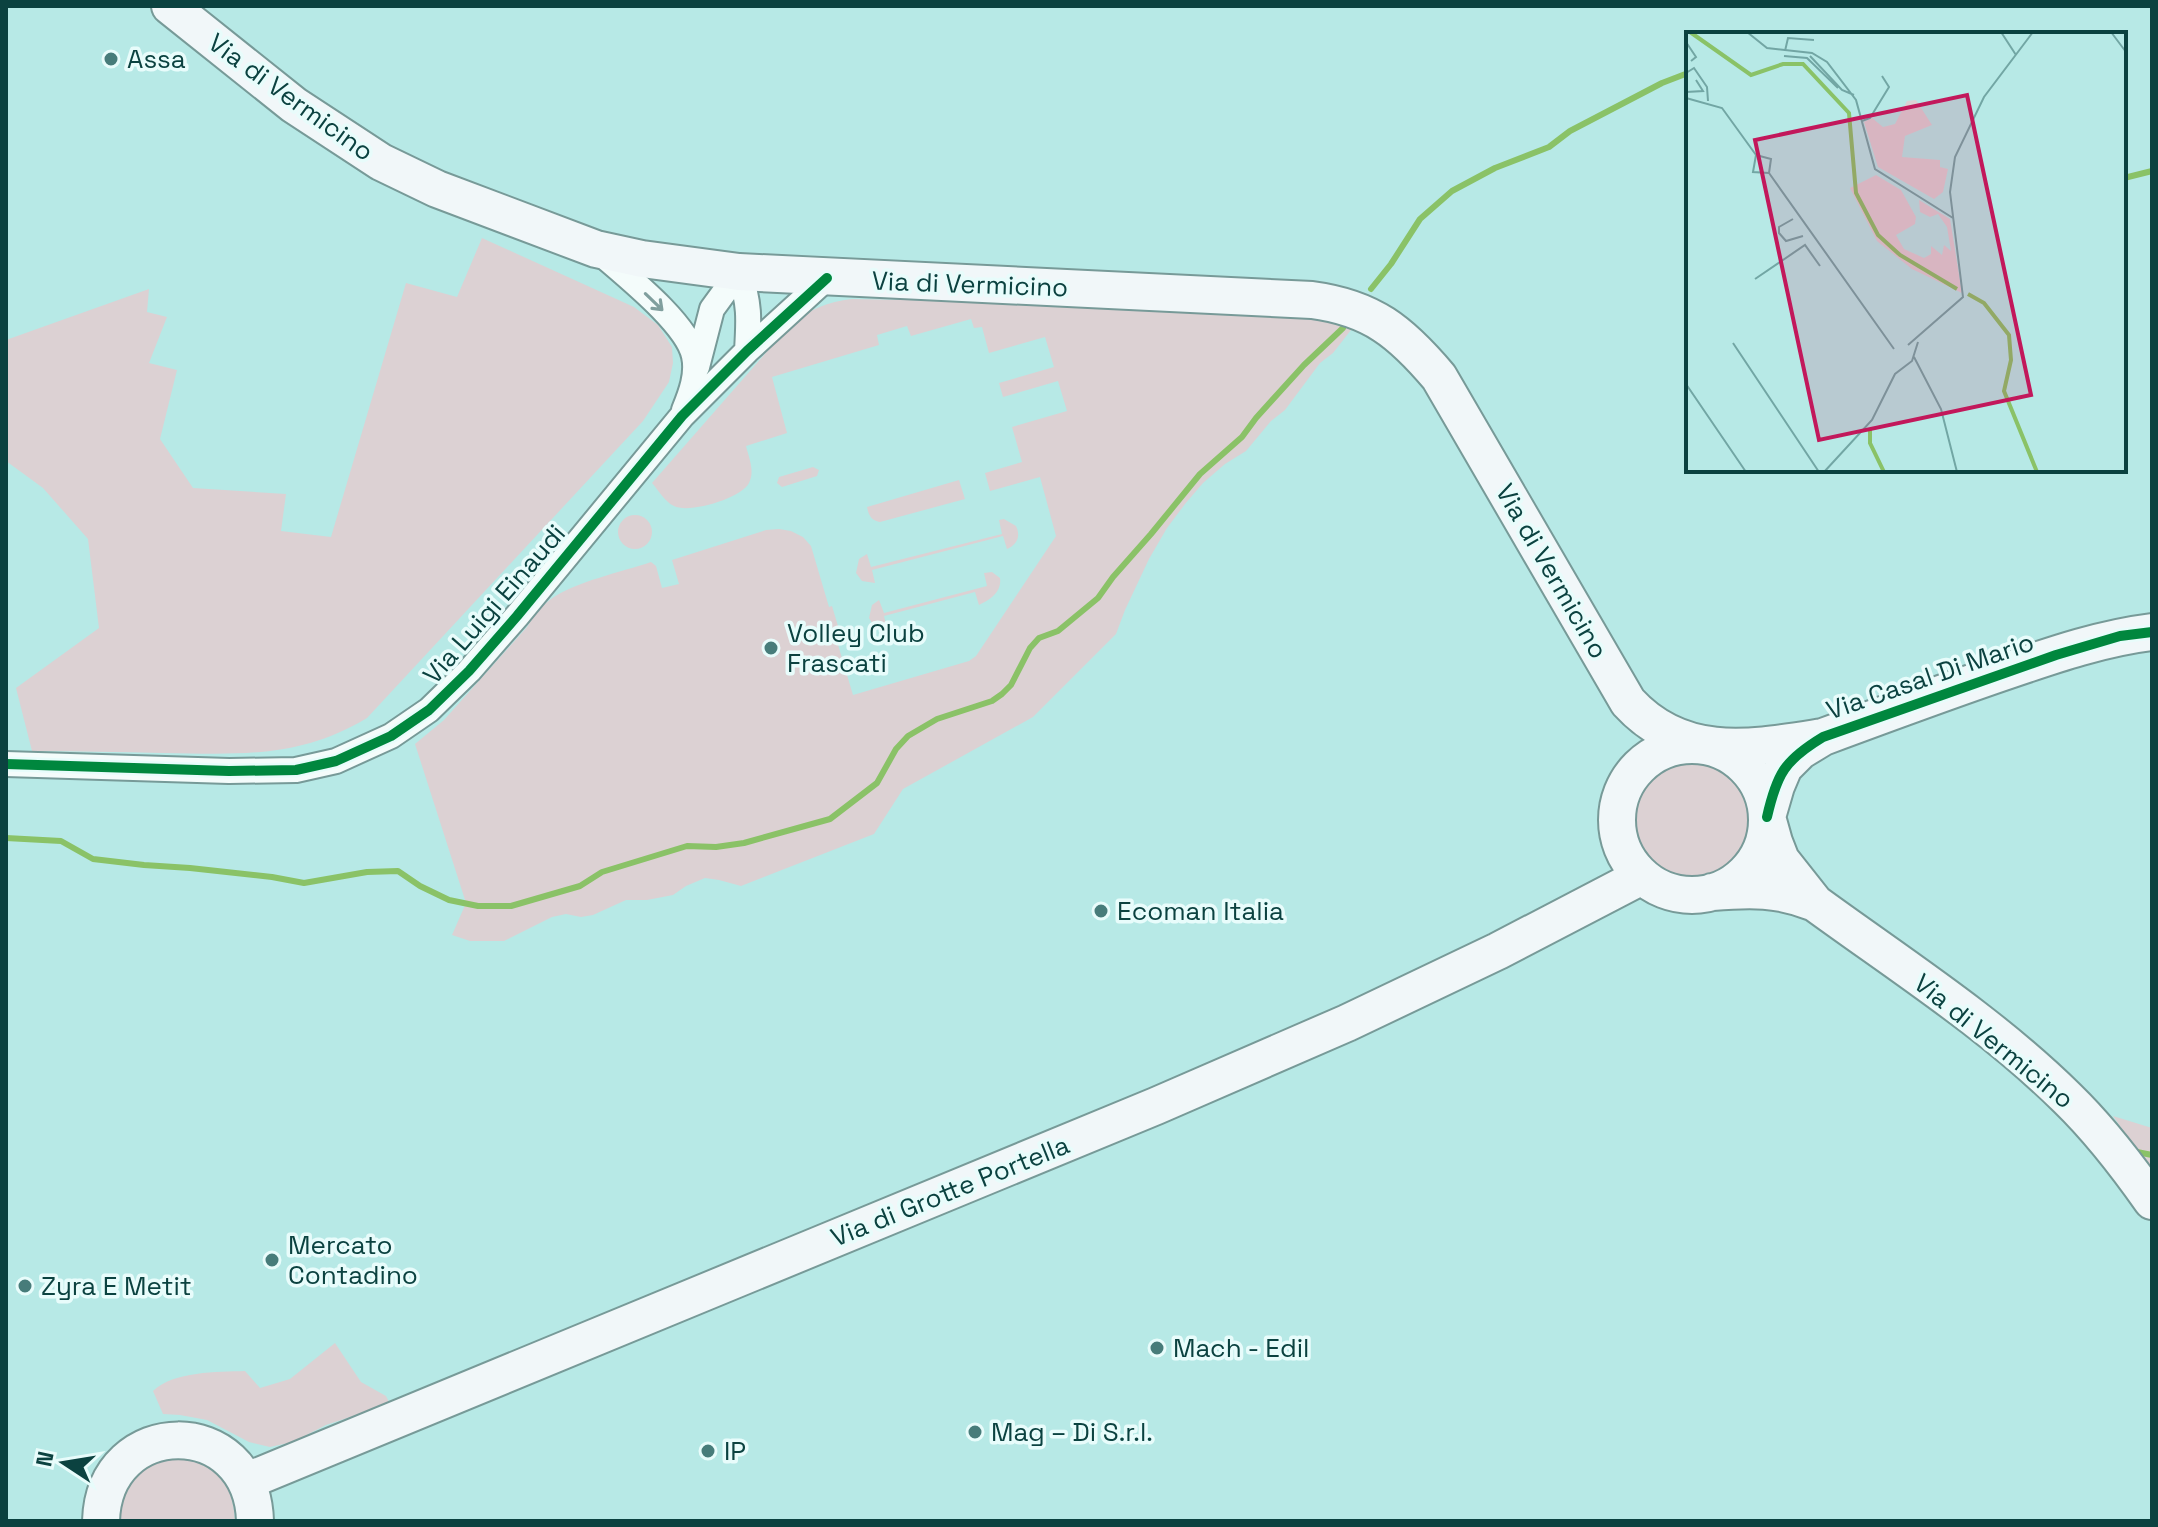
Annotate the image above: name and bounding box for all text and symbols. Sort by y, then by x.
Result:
street label: Via di Vermicino [202,25,380,169]
inset map [1686,32,2126,472]
place label: Assa [127,42,186,76]
marker: Assa [102,50,120,68]
street label: Via di Vermicino [871,264,1069,304]
one-way arrow [644,292,664,311]
street label: Via di Vermicino [1488,477,1616,665]
street label: Via Luigi Einaudi [415,517,573,691]
place label: Volley Club Frascati [787,616,925,680]
street label: Via Casal Di Mario [1822,625,2038,727]
marker: Volley Club Frascati [762,639,780,657]
place label: Ecoman Italia [1117,894,1284,928]
marker: Ecoman Italia [1092,902,1110,920]
street label: Via di Vermicino [1907,966,2081,1116]
street label: Via di Grotte Portella [826,1128,1074,1254]
place label: Mercato Contadino [288,1228,418,1292]
marker: Mercato Contadino [263,1251,281,1269]
place label: Zyra E Metit [41,1269,192,1303]
marker: Zyra E Metit [16,1277,34,1295]
place label: Mach - Edil [1173,1331,1309,1365]
marker: Mach - Edil [1148,1339,1166,1357]
place label: Mag – Di S.r.l. [991,1415,1153,1449]
north arrow [24,1423,104,1503]
marker: Mag – Di S.r.l. [966,1423,984,1441]
place label: IP [724,1434,746,1468]
marker: IP [699,1442,717,1460]
text: N [29,1449,60,1469]

